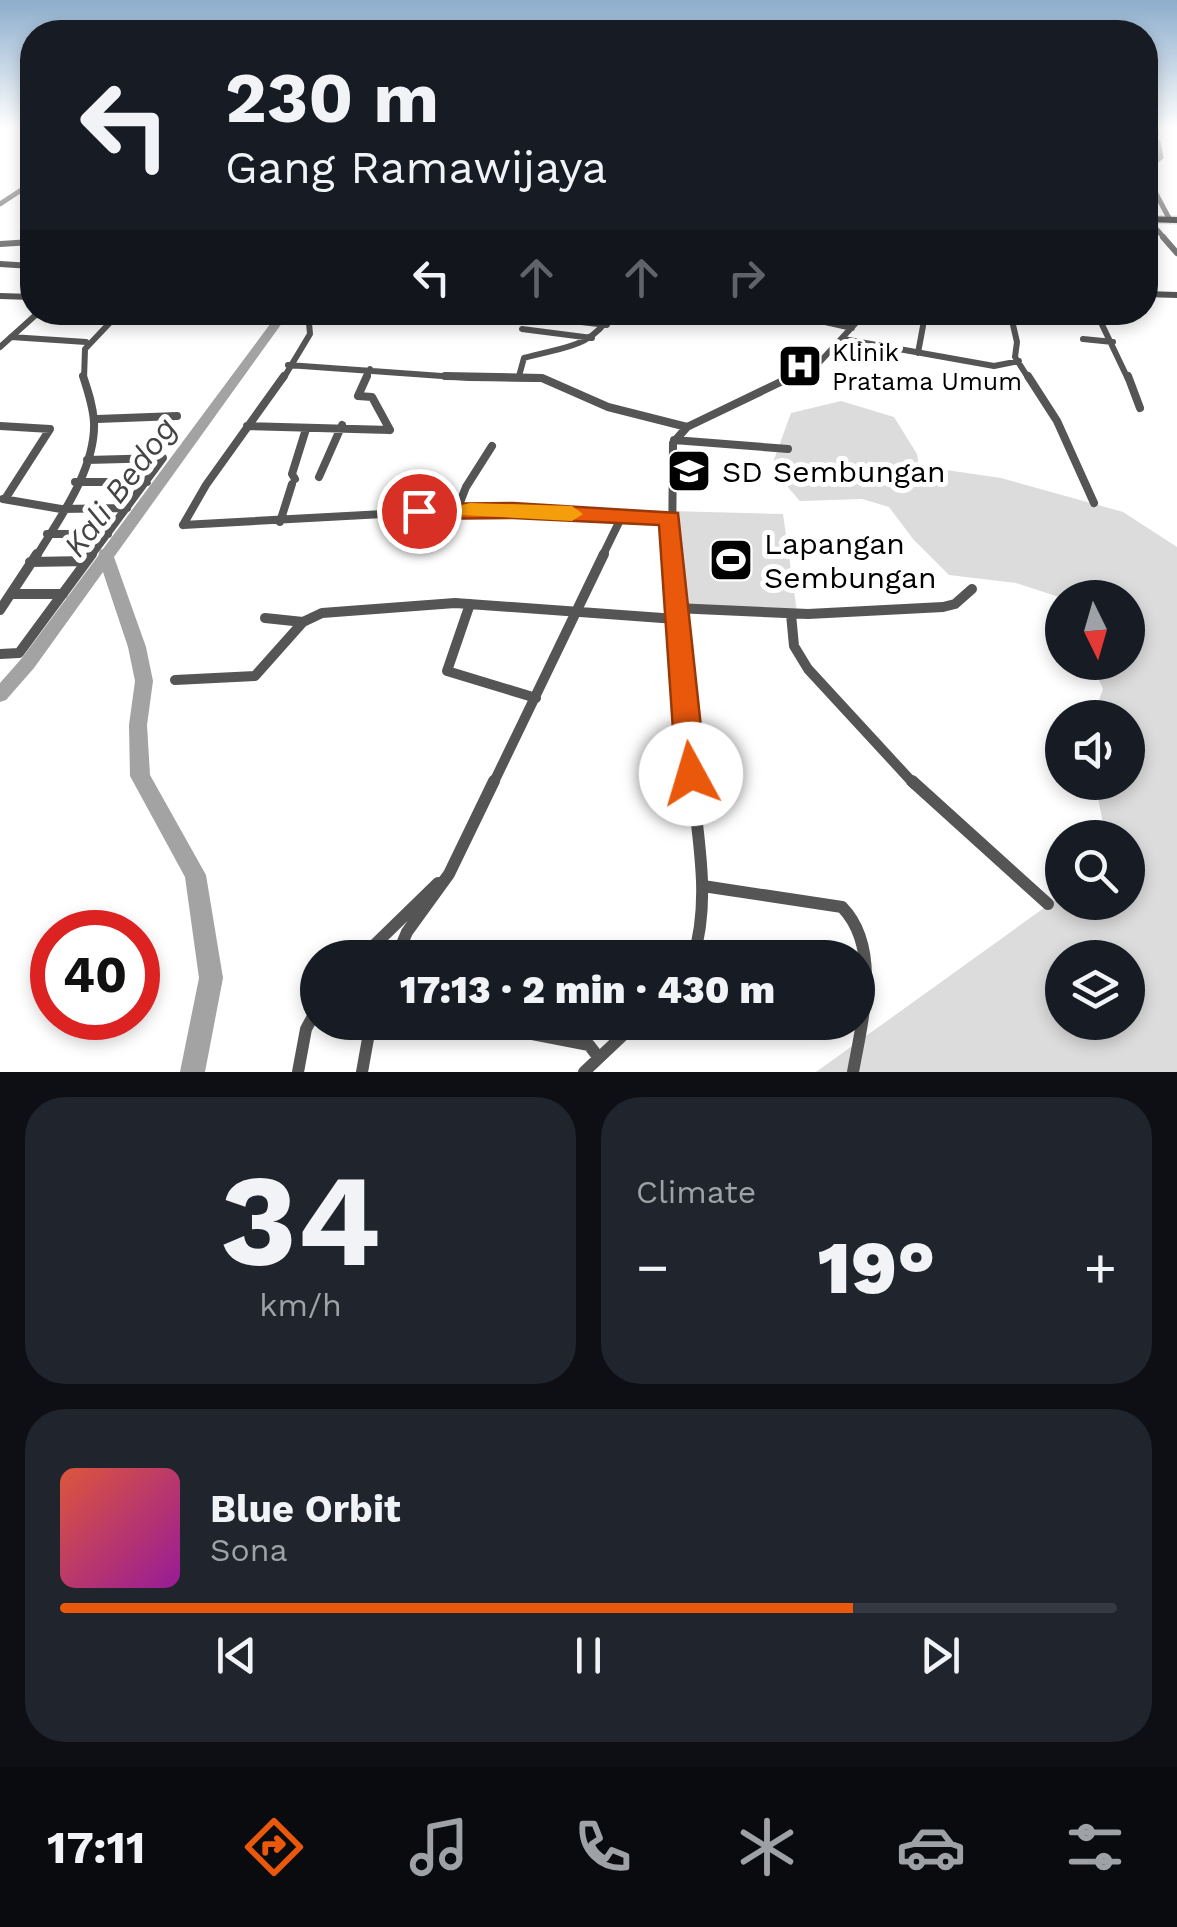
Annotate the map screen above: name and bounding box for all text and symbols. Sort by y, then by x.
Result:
text: 230 m [225,57,439,139]
icon: left [60,60,190,190]
text: Gang Ramawijaya [225,141,607,194]
icon: left [404,250,459,305]
icon: ahead [509,250,564,305]
icon: ahead [614,250,669,305]
icon: right [719,250,774,305]
place label: Klinik Pratama Umum [832,338,1022,396]
hospital icon: Klinik Pratama Umum [777,343,823,389]
water label: Kali Bedog [55,410,185,564]
school or university icon: SD Sembungan [666,448,712,494]
place label: SD Sembungan [722,454,946,489]
pin [377,469,462,554]
icon: arrive [392,484,447,539]
place label: Lapangan Sembungan [764,526,937,595]
sports icon: Lapangan Sembungan [708,537,754,583]
north arrow [1045,580,1145,680]
map controls [1045,580,1145,1040]
button: sound [1045,700,1145,800]
position arrow [639,722,743,826]
button: search [1045,820,1145,920]
speed limit sign: 40 [30,910,160,1040]
button: layers [1045,940,1145,1040]
text: 17:13 · 2 min · 430 m [400,968,775,1012]
text: 34 [220,1144,381,1297]
text: Climate [636,1173,756,1211]
text: 19° [818,1223,935,1311]
text: − [636,1235,669,1299]
text: + [1084,1235,1117,1299]
text: km/h [259,1286,342,1324]
text: Blue Orbit [210,1487,401,1531]
text: Sona [210,1531,288,1569]
icon: previous [209,1628,264,1683]
icon: pause [561,1628,616,1683]
icon: next [913,1628,968,1683]
icon: directions [239,1812,309,1882]
icon: music [404,1812,474,1882]
icon: phone [568,1812,638,1882]
icon: climate [732,1812,802,1882]
icon: car [896,1812,966,1882]
icon: filters [1060,1812,1130,1882]
text: 17:11 [47,1821,145,1874]

